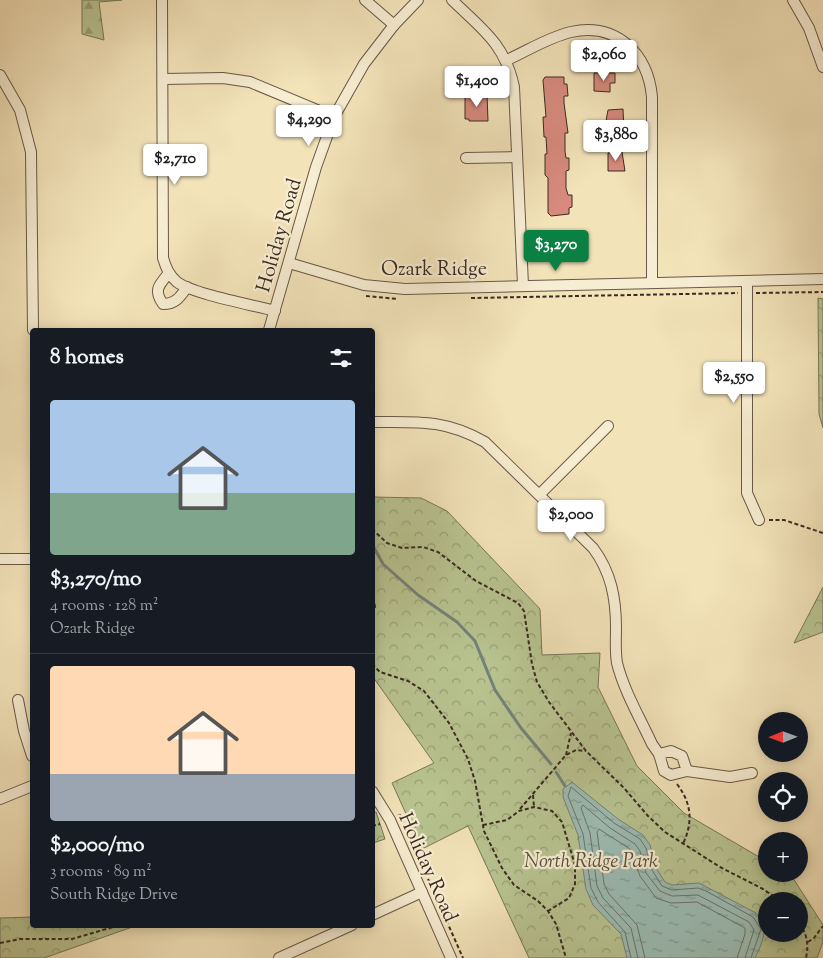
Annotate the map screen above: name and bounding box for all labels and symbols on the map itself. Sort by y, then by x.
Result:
pin: $2,060 [563,39,645,82]
pin: $1,400 [436,66,518,108]
pin: $4,290 [268,104,350,147]
pin: $3,880 [575,120,657,162]
pin: $2,710 [134,144,216,186]
street label: Holiday Road [250,175,311,296]
pin: $3,270 [515,230,597,272]
street label: Ozark Ridge [381,256,487,285]
pin: $2,550 [693,362,775,404]
pin: $2,000 [530,500,612,542]
north arrow [758,712,808,762]
street label: Holiday Road [390,809,464,927]
park label: North Ridge Park [524,848,658,877]

